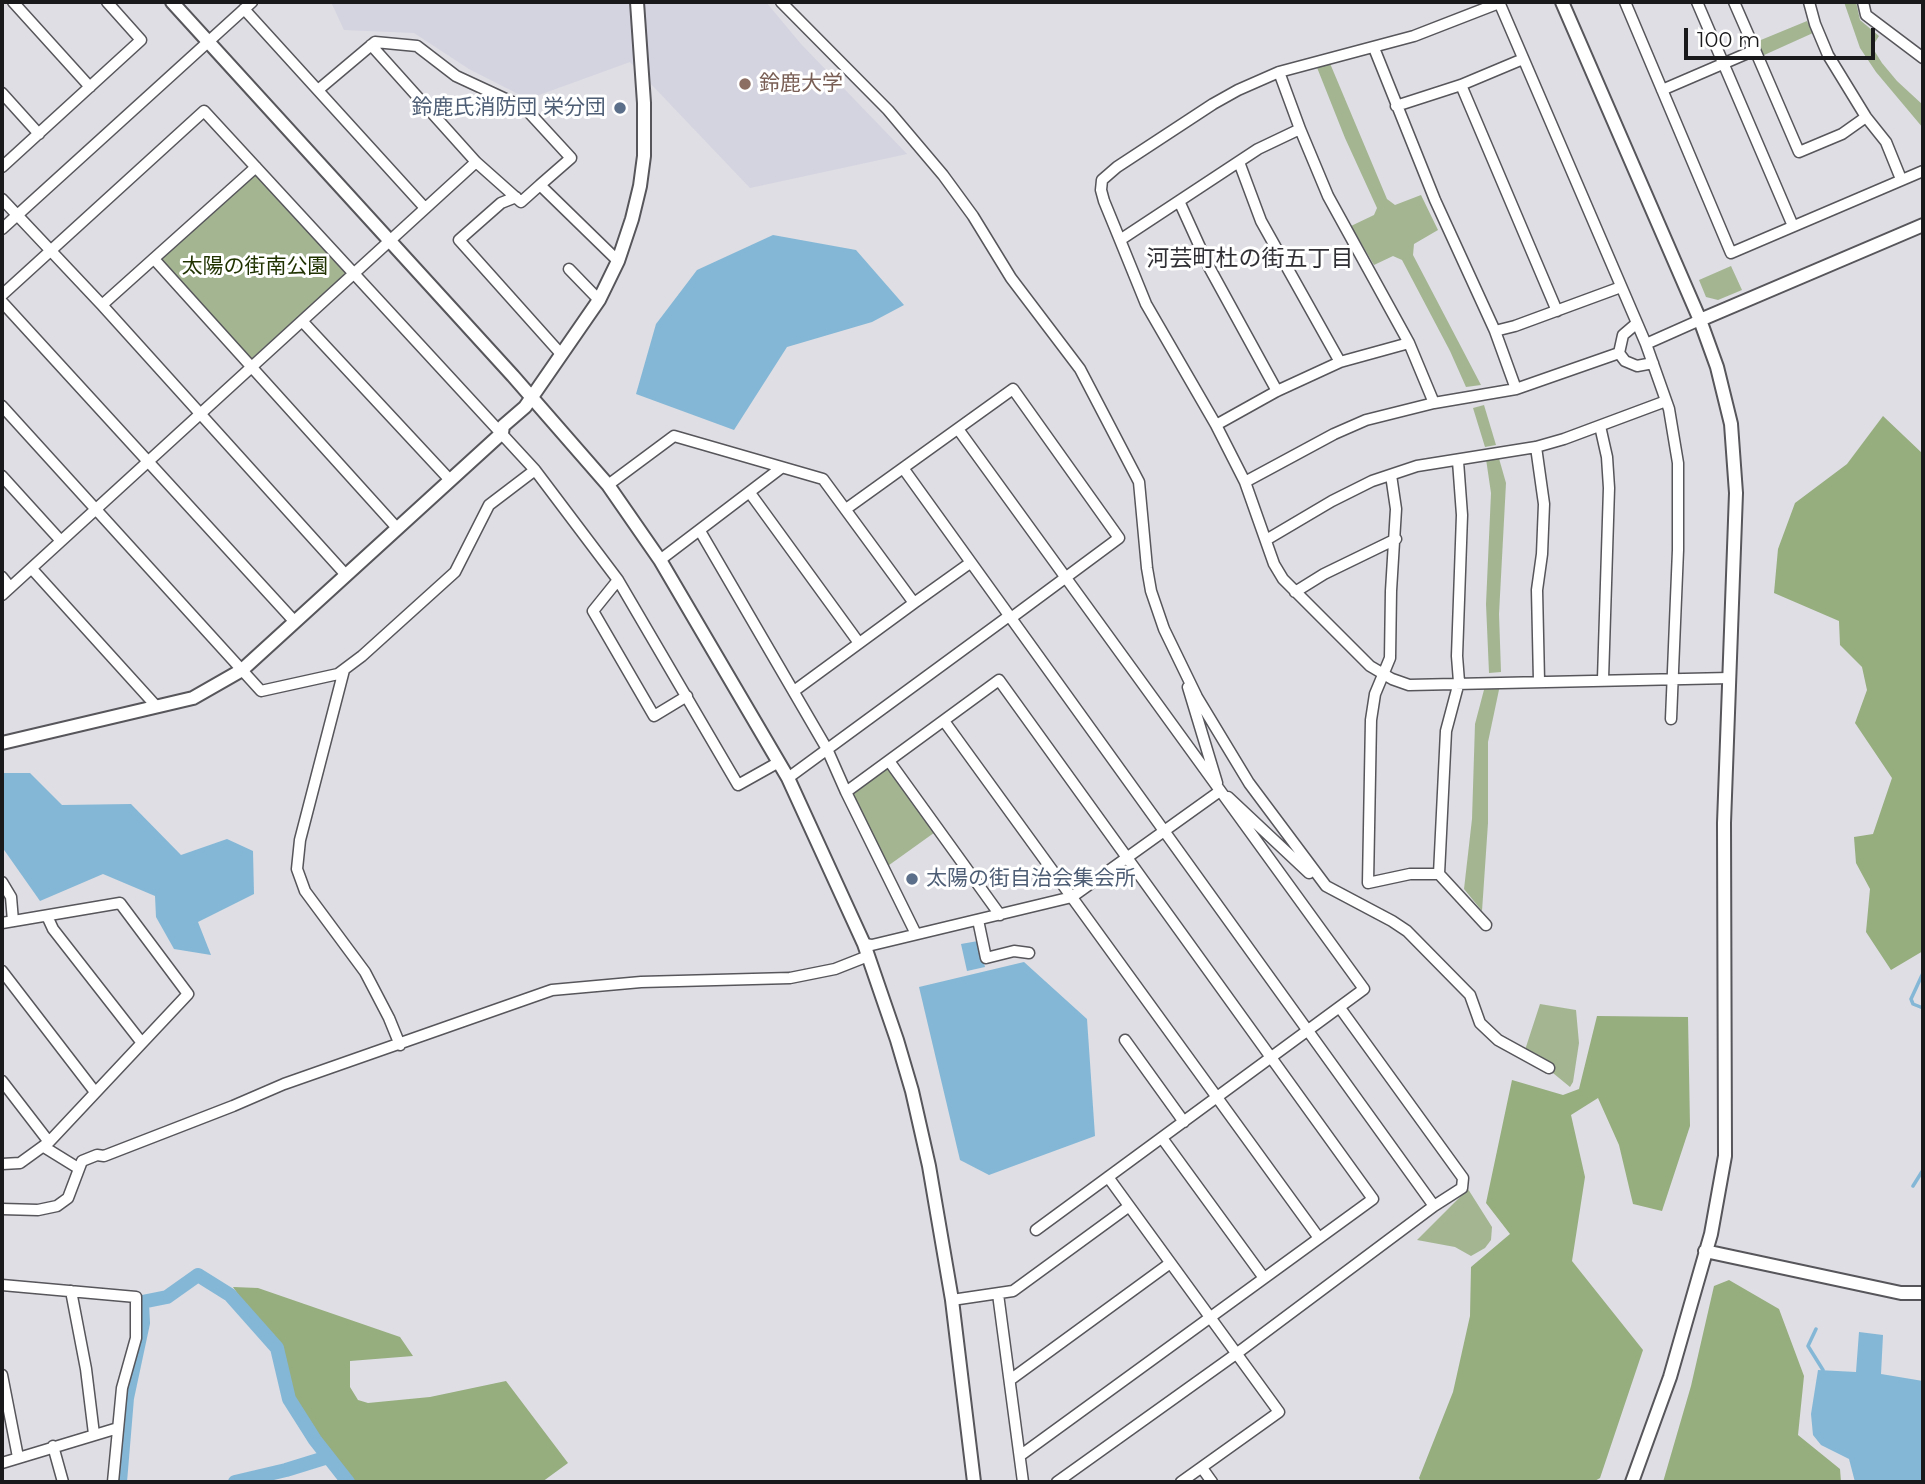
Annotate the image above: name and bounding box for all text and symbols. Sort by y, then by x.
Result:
scale bar [1687,14,1878,58]
text: 100 m [1697,27,1760,52]
place label: 鈴鹿大学 [759,71,843,97]
marker: 鈴鹿大学 [737,76,753,92]
place label: 鈴鹿氏消防団 栄分団 [411,95,606,121]
marker: 鈴鹿氏消防団 栄分団 [612,100,628,116]
district label: 河芸町杜の街五丁目 [1147,245,1353,273]
park label: 太陽の街南公園 [182,254,328,280]
place label: 太陽の街自治会集会所 [926,866,1136,892]
marker: 太陽の街自治会集会所 [904,871,920,887]

